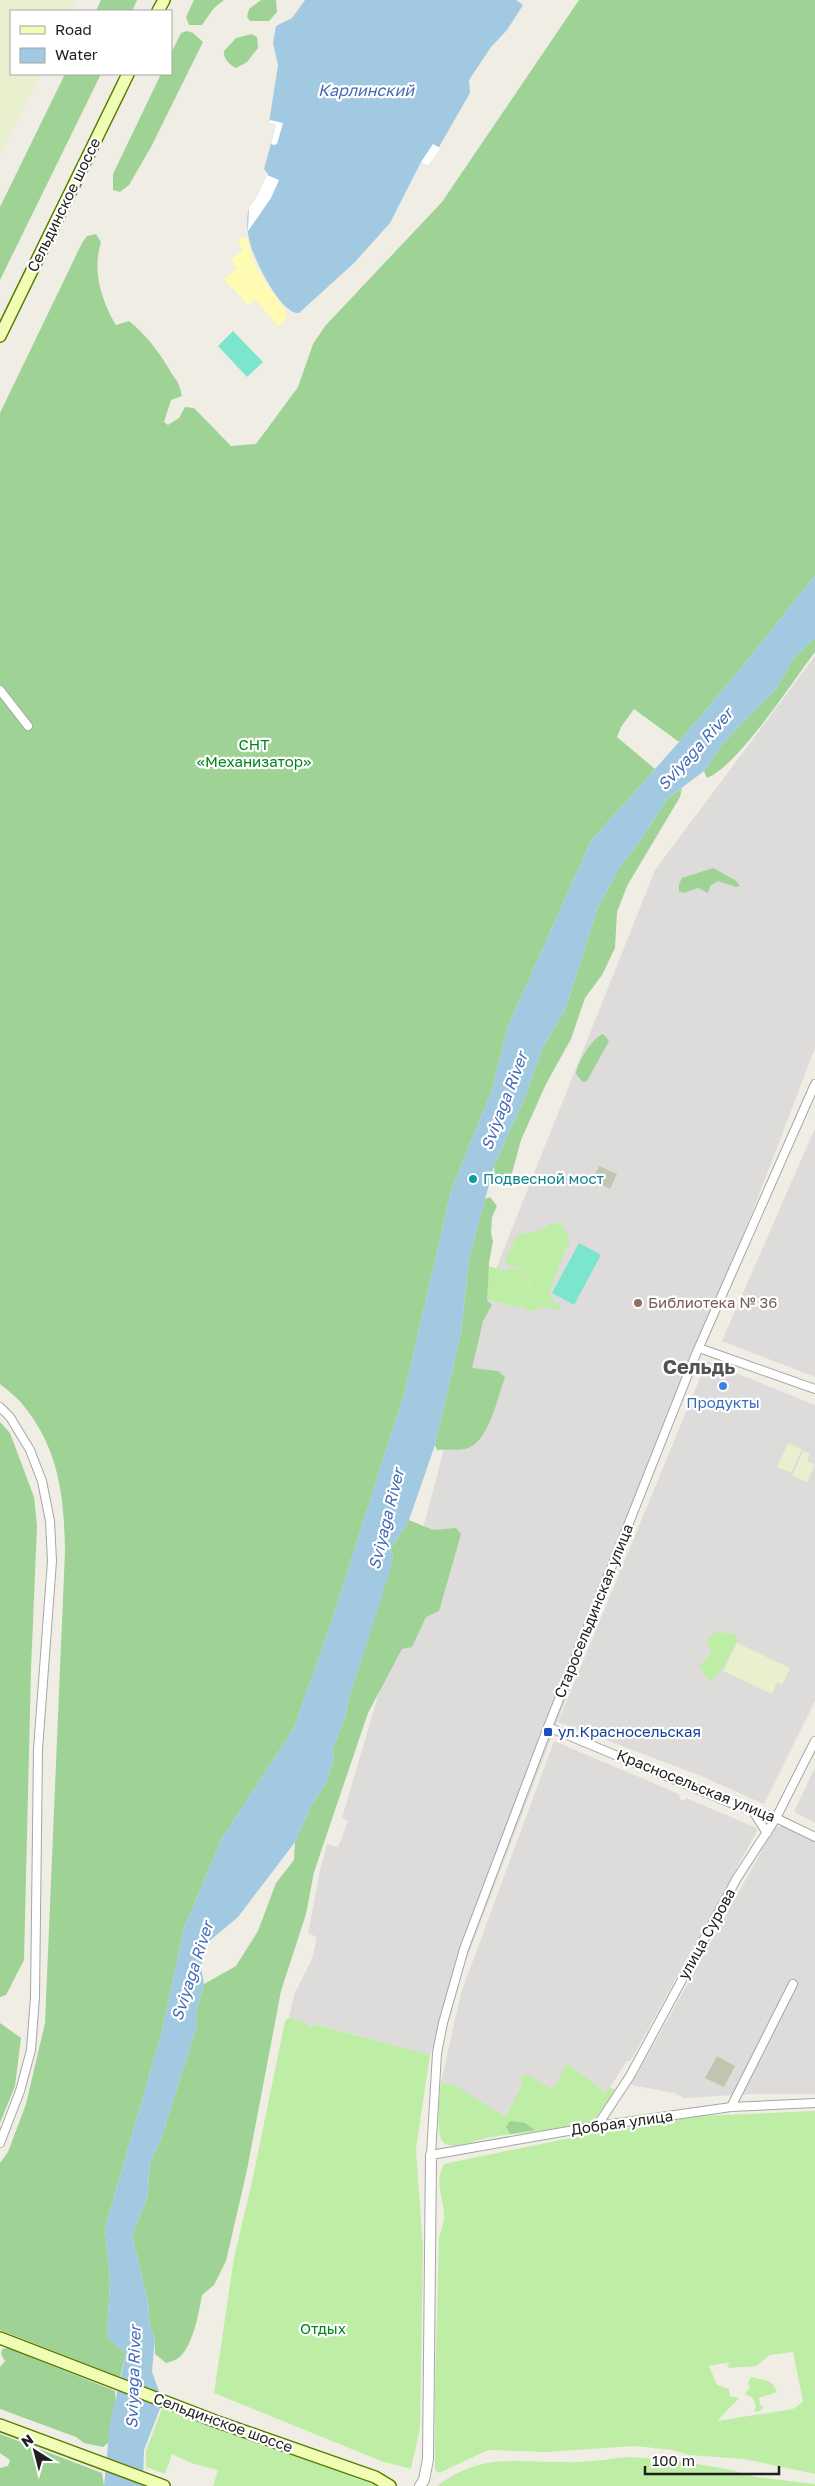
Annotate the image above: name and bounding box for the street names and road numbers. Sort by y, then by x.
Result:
street label: Сельдинское шоссе [23,134,104,275]
street label: Старосельдинская улица [550,1521,636,1700]
street label: Красносельская улица [614,1745,778,1825]
street label: улица Сурова [674,1885,739,1982]
street label: Добрая улица [570,2106,674,2138]
street label: Сельдинское шоссе [151,2388,296,2456]

